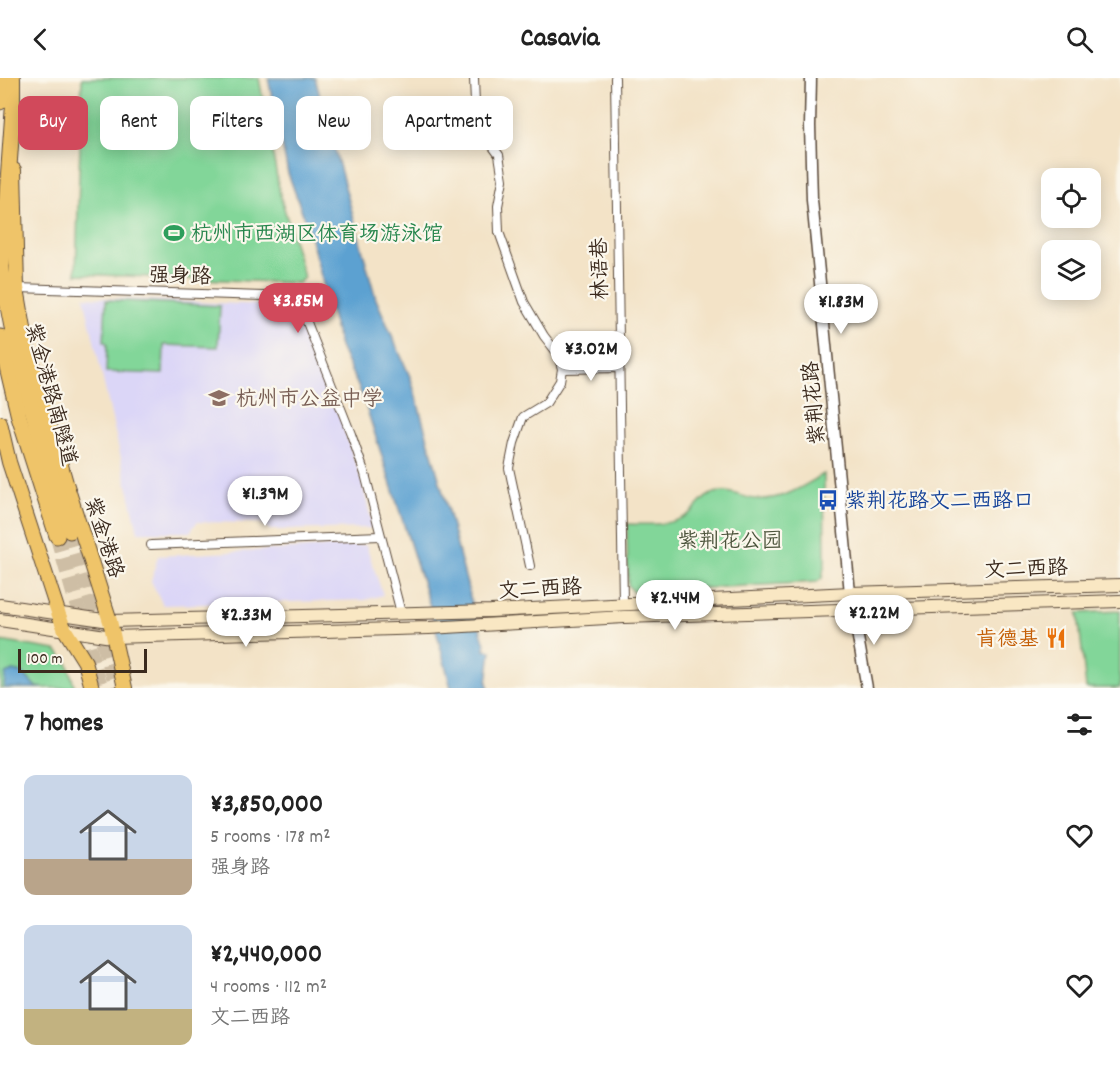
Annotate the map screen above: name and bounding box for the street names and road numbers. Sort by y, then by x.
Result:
street label: 林语巷 [586,237,618,301]
street label: 强身路 [148,262,212,294]
street label: 紫金港路南隧道 [16,320,83,470]
street label: 紫荆花路 [797,360,835,446]
street label: 紫金港路 [75,493,129,583]
street label: 文二西路 [984,555,1069,587]
street label: 文二西路 [497,574,583,608]

